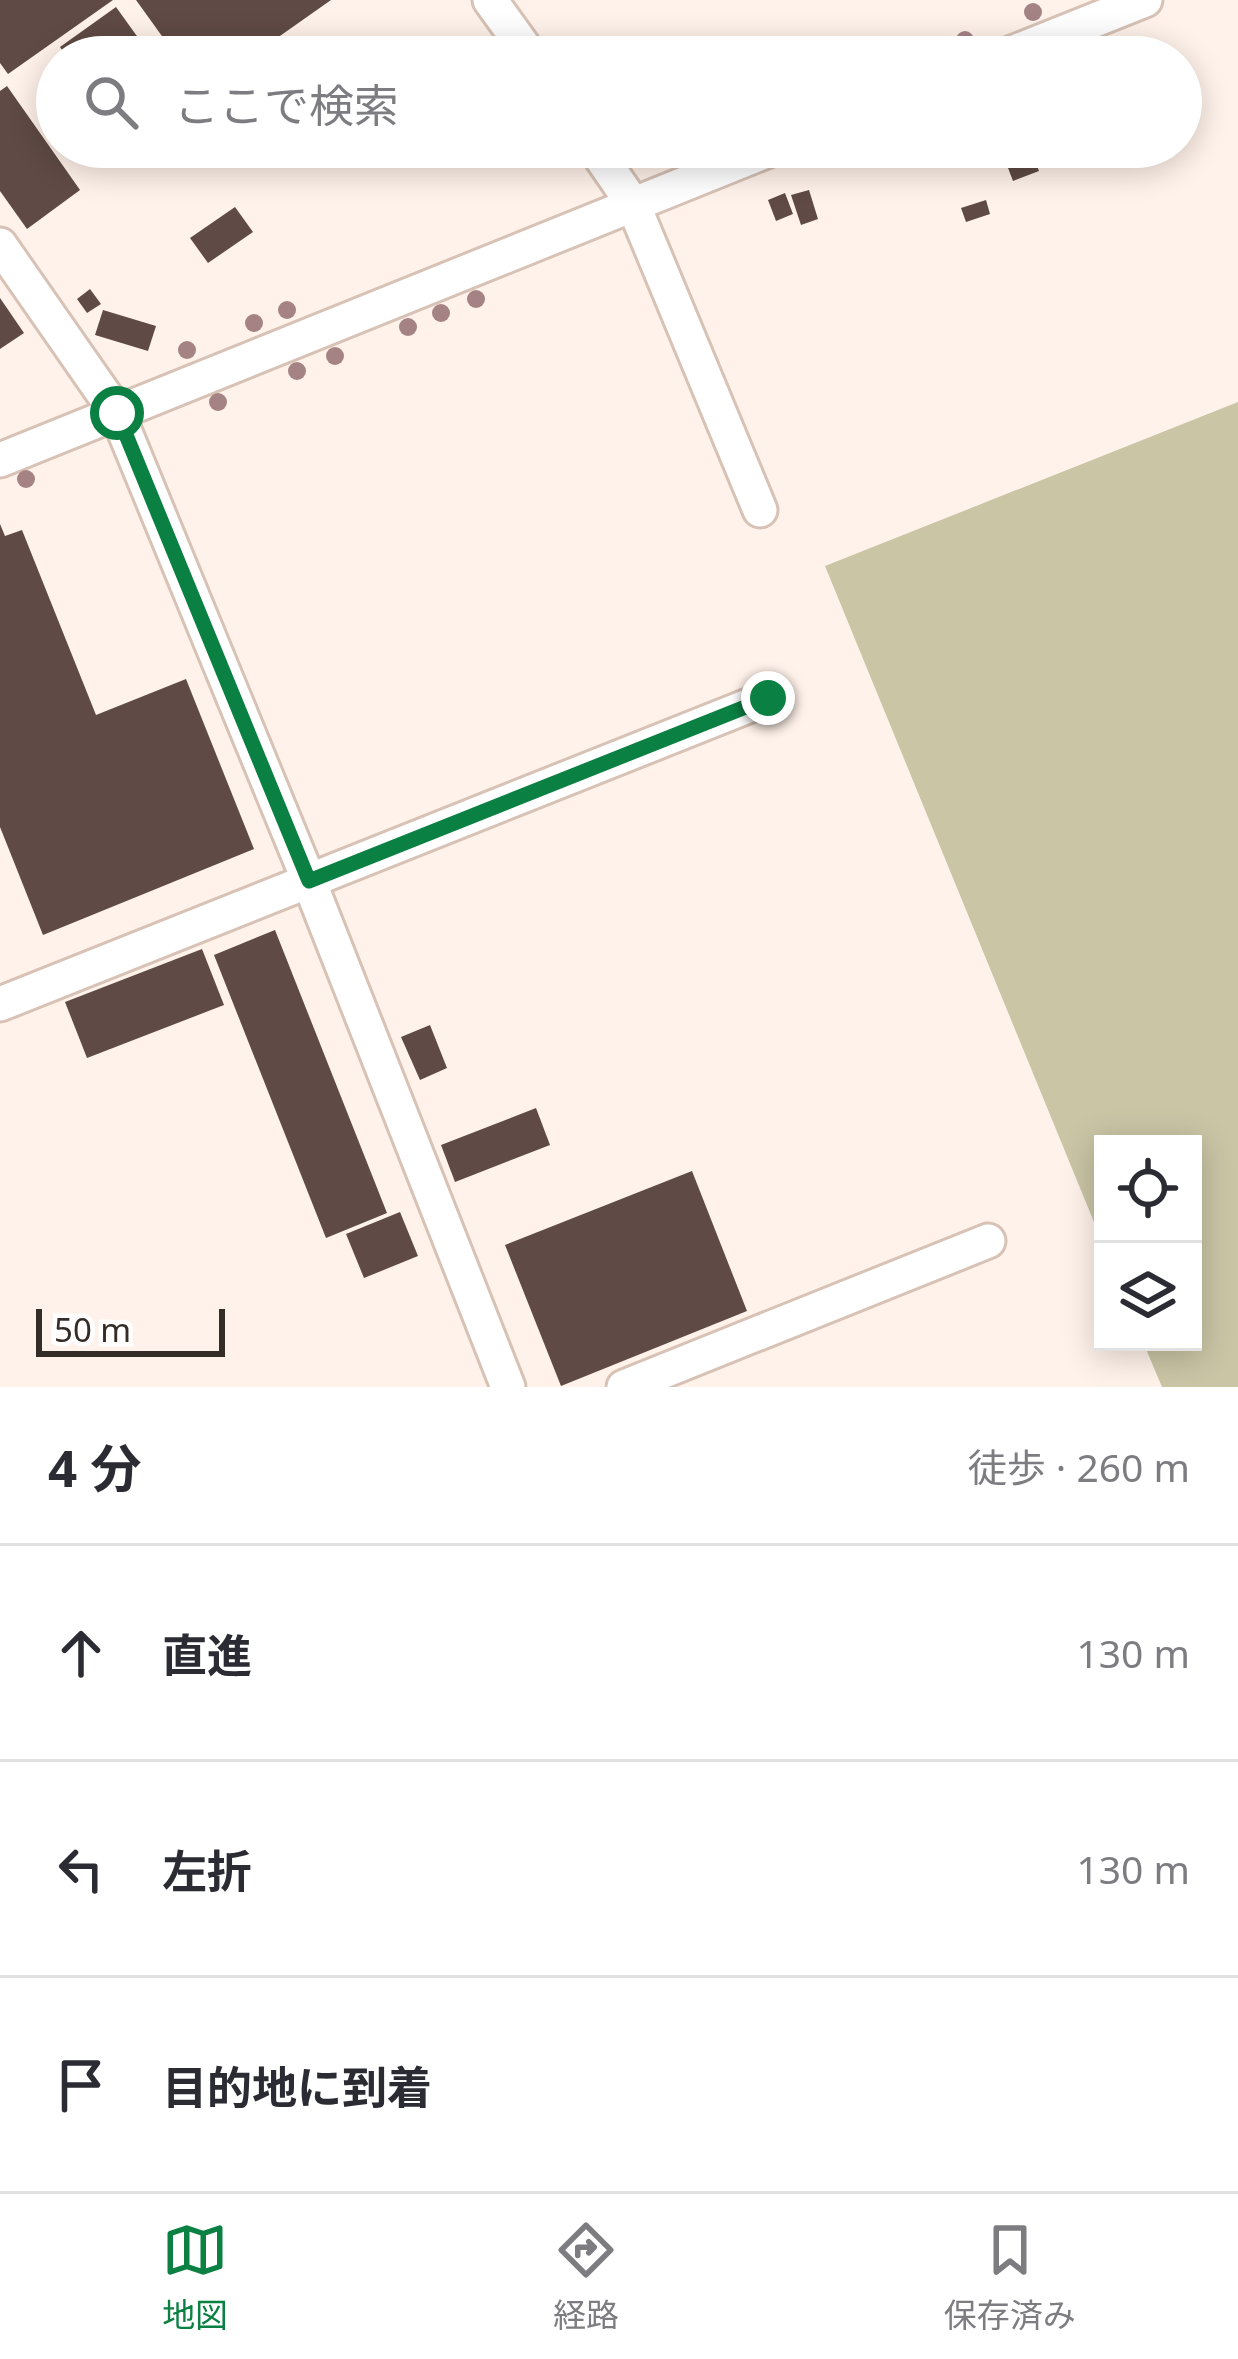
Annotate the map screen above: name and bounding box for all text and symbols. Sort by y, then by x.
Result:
search box [36,36,1202,168]
icon: search [78,69,144,135]
text: ここで検索 [174,74,399,135]
route start [90,386,144,440]
route end [741,671,795,725]
map controls [1094,1135,1202,1351]
button: locate [1094,1135,1202,1243]
button: layers [1094,1243,1202,1351]
scale bar [36,1303,225,1356]
text: 50 m [54,1307,131,1352]
text: 4 分 [48,1432,141,1502]
text: 徒歩 · 260 m [968,1440,1190,1493]
icon: ahead [48,1620,114,1686]
text: 直進 [162,1624,252,1685]
text: 130 m [1076,1626,1190,1679]
icon: left [48,1836,114,1902]
text: 左折 [162,1840,252,1901]
text: 130 m [1076,1842,1190,1895]
icon: arrive [48,2052,114,2118]
text: 目的地に到着 [162,2056,432,2117]
tab: 地図 [162,2217,228,2337]
tab: 経路 [553,2217,619,2337]
tab: 保存済み [944,2217,1076,2337]

